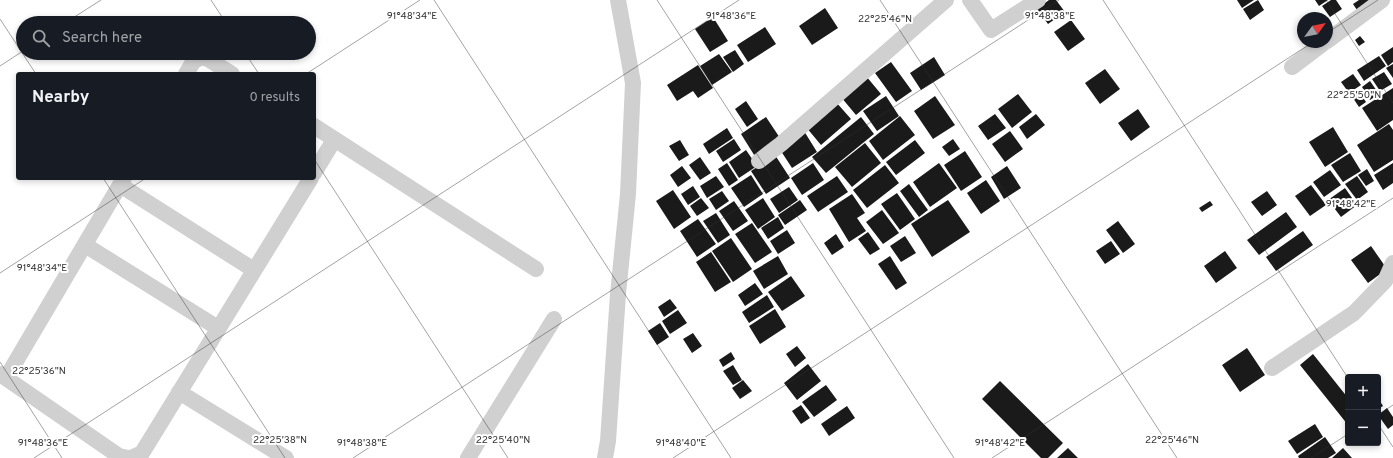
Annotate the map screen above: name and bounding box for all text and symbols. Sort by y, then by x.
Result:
text: 91°48'34"E [387,10,437,23]
text: 91°48'36"E [706,10,756,23]
text: 91°48'38"E [1025,10,1075,23]
north arrow [1297,12,1333,48]
text: 22°25'46"N [858,13,912,26]
search box [16,16,316,60]
icon: search [30,27,52,49]
text: Search here [62,29,142,48]
text: Nearby [32,87,89,109]
text: 22°25'50"N [1327,89,1381,102]
text: 0 results [249,90,300,106]
text: 91°48'42"E [1326,198,1376,211]
text: 91°48'34"E [17,262,67,275]
text: 22°25'36"N [12,365,66,378]
map controls [1345,374,1381,446]
button: + [1345,374,1381,410]
button: − [1345,410,1381,446]
text: 22°25'38"N [253,434,307,447]
text: 22°25'40"N [476,434,530,447]
text: 22°25'46"N [1145,434,1199,447]
text: 91°48'36"E [18,437,68,450]
text: 91°48'38"E [337,437,387,450]
text: 91°48'40"E [656,437,706,450]
text: 91°48'42"E [975,437,1025,450]

